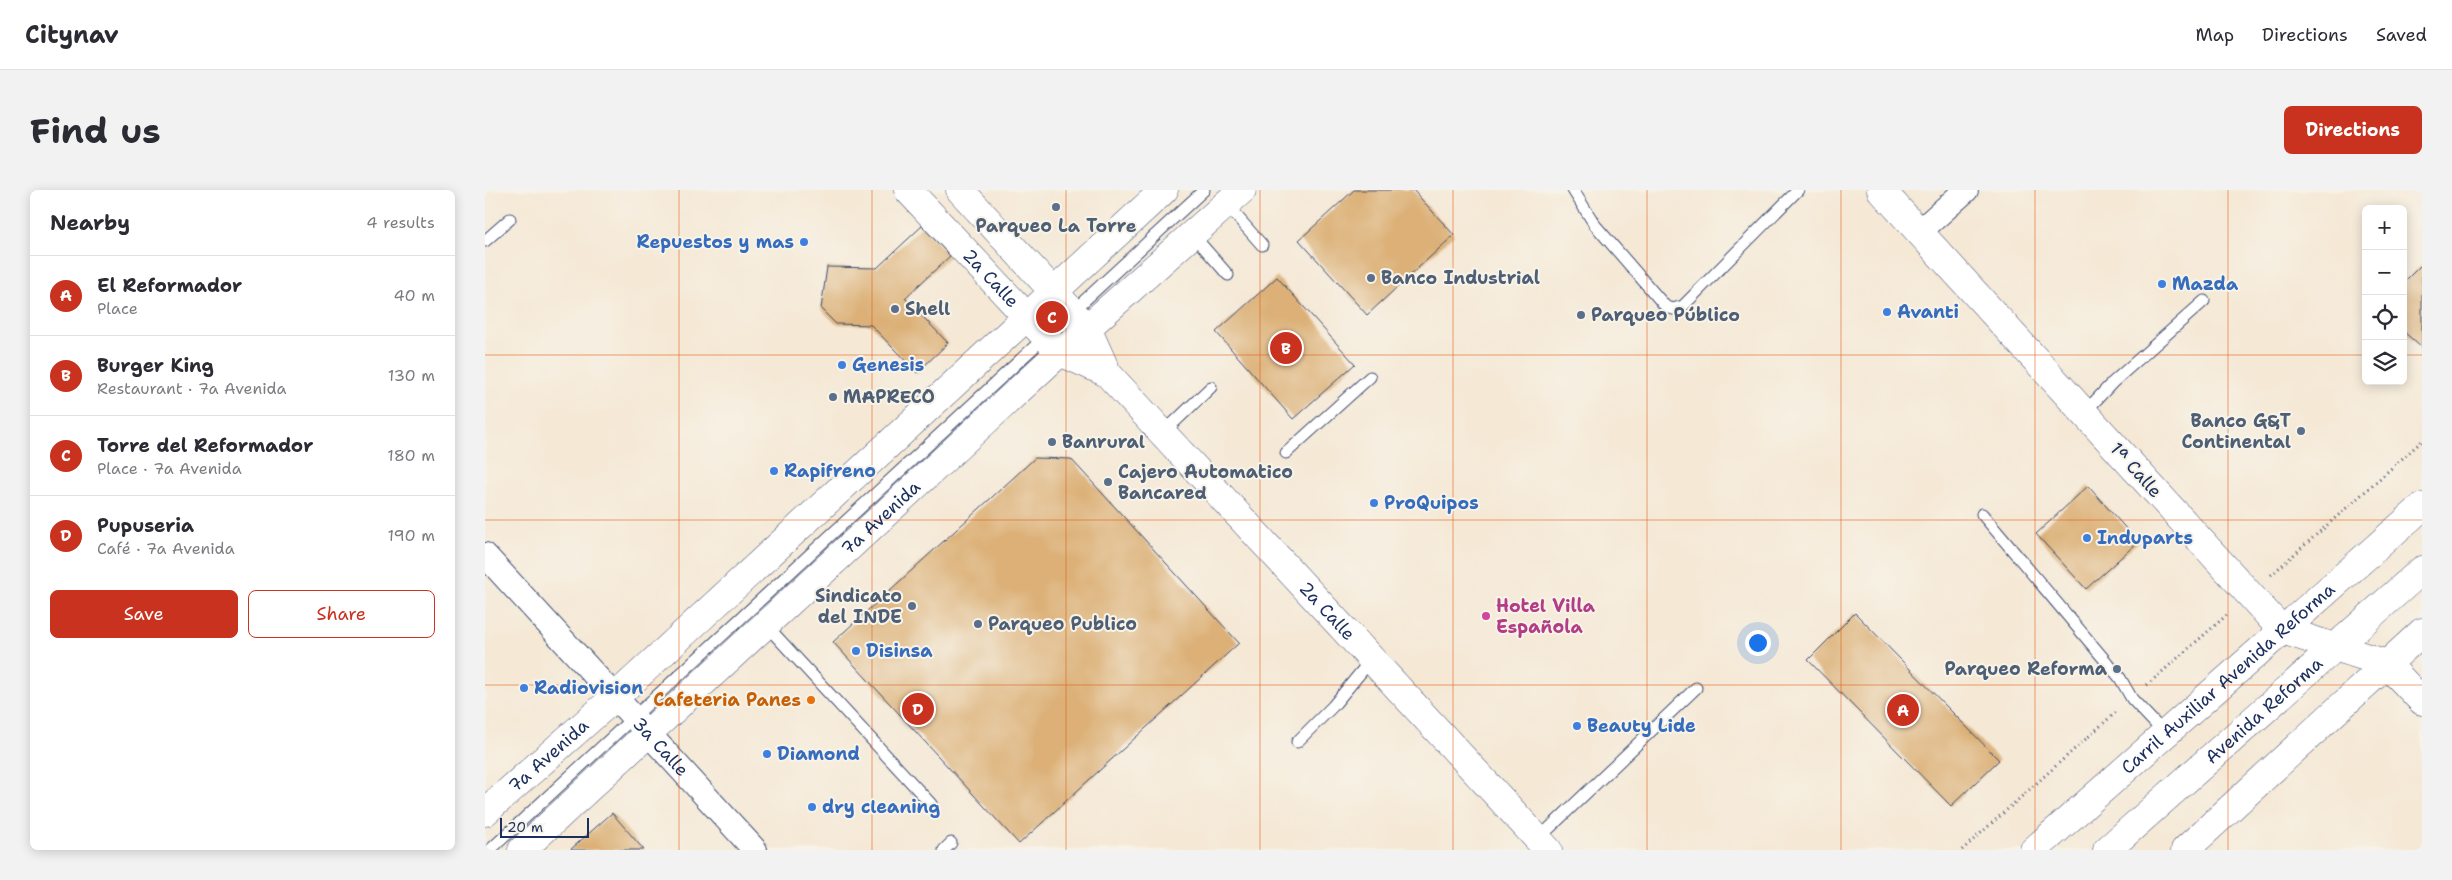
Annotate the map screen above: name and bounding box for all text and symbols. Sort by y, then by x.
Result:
text: Citynav [25,19,119,51]
text: Map [2196,23,2234,47]
text: Directions [2262,23,2348,47]
text: Saved [2376,23,2427,47]
button: Directions [2284,106,2422,154]
text: Find us [30,107,161,154]
marker: Parqueo La Torre [1050,201,1062,213]
map controls [2362,205,2407,385]
button: + [2362,205,2407,250]
text: Nearby [50,209,130,237]
text: 4 results [366,212,435,233]
place label: Parqueo La Torre [976,214,1137,238]
place label: Repuestos y mas [637,230,794,254]
marker: Repuestos y mas [798,236,810,248]
street label: 2a Calle [957,244,1024,313]
button: − [2362,250,2407,295]
place label: Banco Industrial [1381,266,1540,290]
marker: Banco Industrial [1365,272,1377,284]
place label: Mazda [2172,272,2239,296]
text: El Reformador [97,273,242,298]
marker: Mazda [2156,278,2168,290]
text: A [60,285,72,306]
text: 40 m [393,285,435,306]
button: locate [2362,295,2407,340]
place label: Shell [905,297,950,321]
text: Place [97,298,138,319]
pin: C [1036,298,1068,336]
place label: Avanti [1897,300,1959,324]
marker: Shell [889,303,901,315]
place label: Parqueo Público [1591,303,1740,327]
marker: Avanti [1881,306,1893,318]
marker: Parqueo Público [1575,309,1587,321]
pin: B [1270,329,1302,367]
button: layers [2362,340,2407,385]
text: Burger King [97,353,214,378]
place label: Genesis [852,353,924,377]
marker: Genesis [836,359,848,371]
text: B [61,365,71,386]
text: 130 m [388,365,435,386]
text: Restaurant · 7a Avenida [97,378,287,399]
place label: MAPRECO [843,385,935,409]
marker: MAPRECO [827,391,839,403]
place label: Banco G&T Continental [2181,409,2291,454]
marker: Banco G&T Continental [2295,425,2307,437]
place label: Banrural [1062,430,1145,454]
text: Torre del Reformador [97,433,313,458]
marker: Banrural [1046,436,1058,448]
street label: 1ª Calle [2105,437,2167,503]
text: C [61,445,71,466]
text: 180 m [387,445,435,466]
text: Place · 7a Avenida [97,458,242,479]
place label: Rapifreno [784,459,876,483]
place label: Cajero Automatico Bancared [1118,460,1293,505]
marker: Rapifreno [768,465,780,477]
street label: 7a Avenida [836,475,926,560]
marker: Cajero Automatico Bancared [1102,476,1114,488]
place label: ProQuipos [1384,491,1479,515]
marker: ProQuipos [1368,497,1380,509]
text: Pupuseria [97,513,194,538]
text: D [60,525,72,546]
text: 190 m [388,525,435,546]
place label: Induparts [2097,526,2193,550]
marker: Induparts [2081,532,2093,544]
text: Café · 7a Avenida [97,538,235,559]
street label: 2a Calle [1294,576,1360,646]
street label: Carril Auxiliar Avenida Reforma [2116,579,2340,777]
place label: Sindicato del INDE [815,584,902,629]
button: Save [50,590,238,638]
button: Share [248,590,435,638]
place label: Hotel Villa Española [1496,594,1596,639]
marker: Sindicato del INDE [906,600,918,612]
marker: Hotel Villa Española [1480,610,1492,622]
place label: Parqueo Publico [988,612,1137,636]
marker: Parqueo Publico [972,618,984,630]
your location [1745,630,1771,656]
place label: Disinsa [866,639,933,663]
marker: Disinsa [850,645,862,657]
street label: Avenida Reforma [2201,653,2329,767]
place label: Parqueo Reforma [1944,657,2108,681]
marker: Parqueo Reforma [2111,663,2123,675]
place label: Radiovision [534,676,643,700]
marker: Radiovision [518,682,530,694]
place label: Cafeteria Panes [653,688,801,712]
pin: D [902,690,934,728]
pin: A [1887,691,1919,729]
marker: Cafeteria Panes [805,694,817,706]
street label: 3a Calle [627,712,694,782]
street label: 7a Avenida [503,714,594,798]
place label: Beauty Lide [1587,714,1696,738]
marker: Beauty Lide [1571,720,1583,732]
place label: Diamond [777,742,860,766]
marker: Diamond [761,748,773,760]
place label: dry cleaning [822,795,941,819]
marker: dry cleaning [806,801,818,813]
scale bar [500,815,589,838]
text: 20 m [507,818,543,836]

